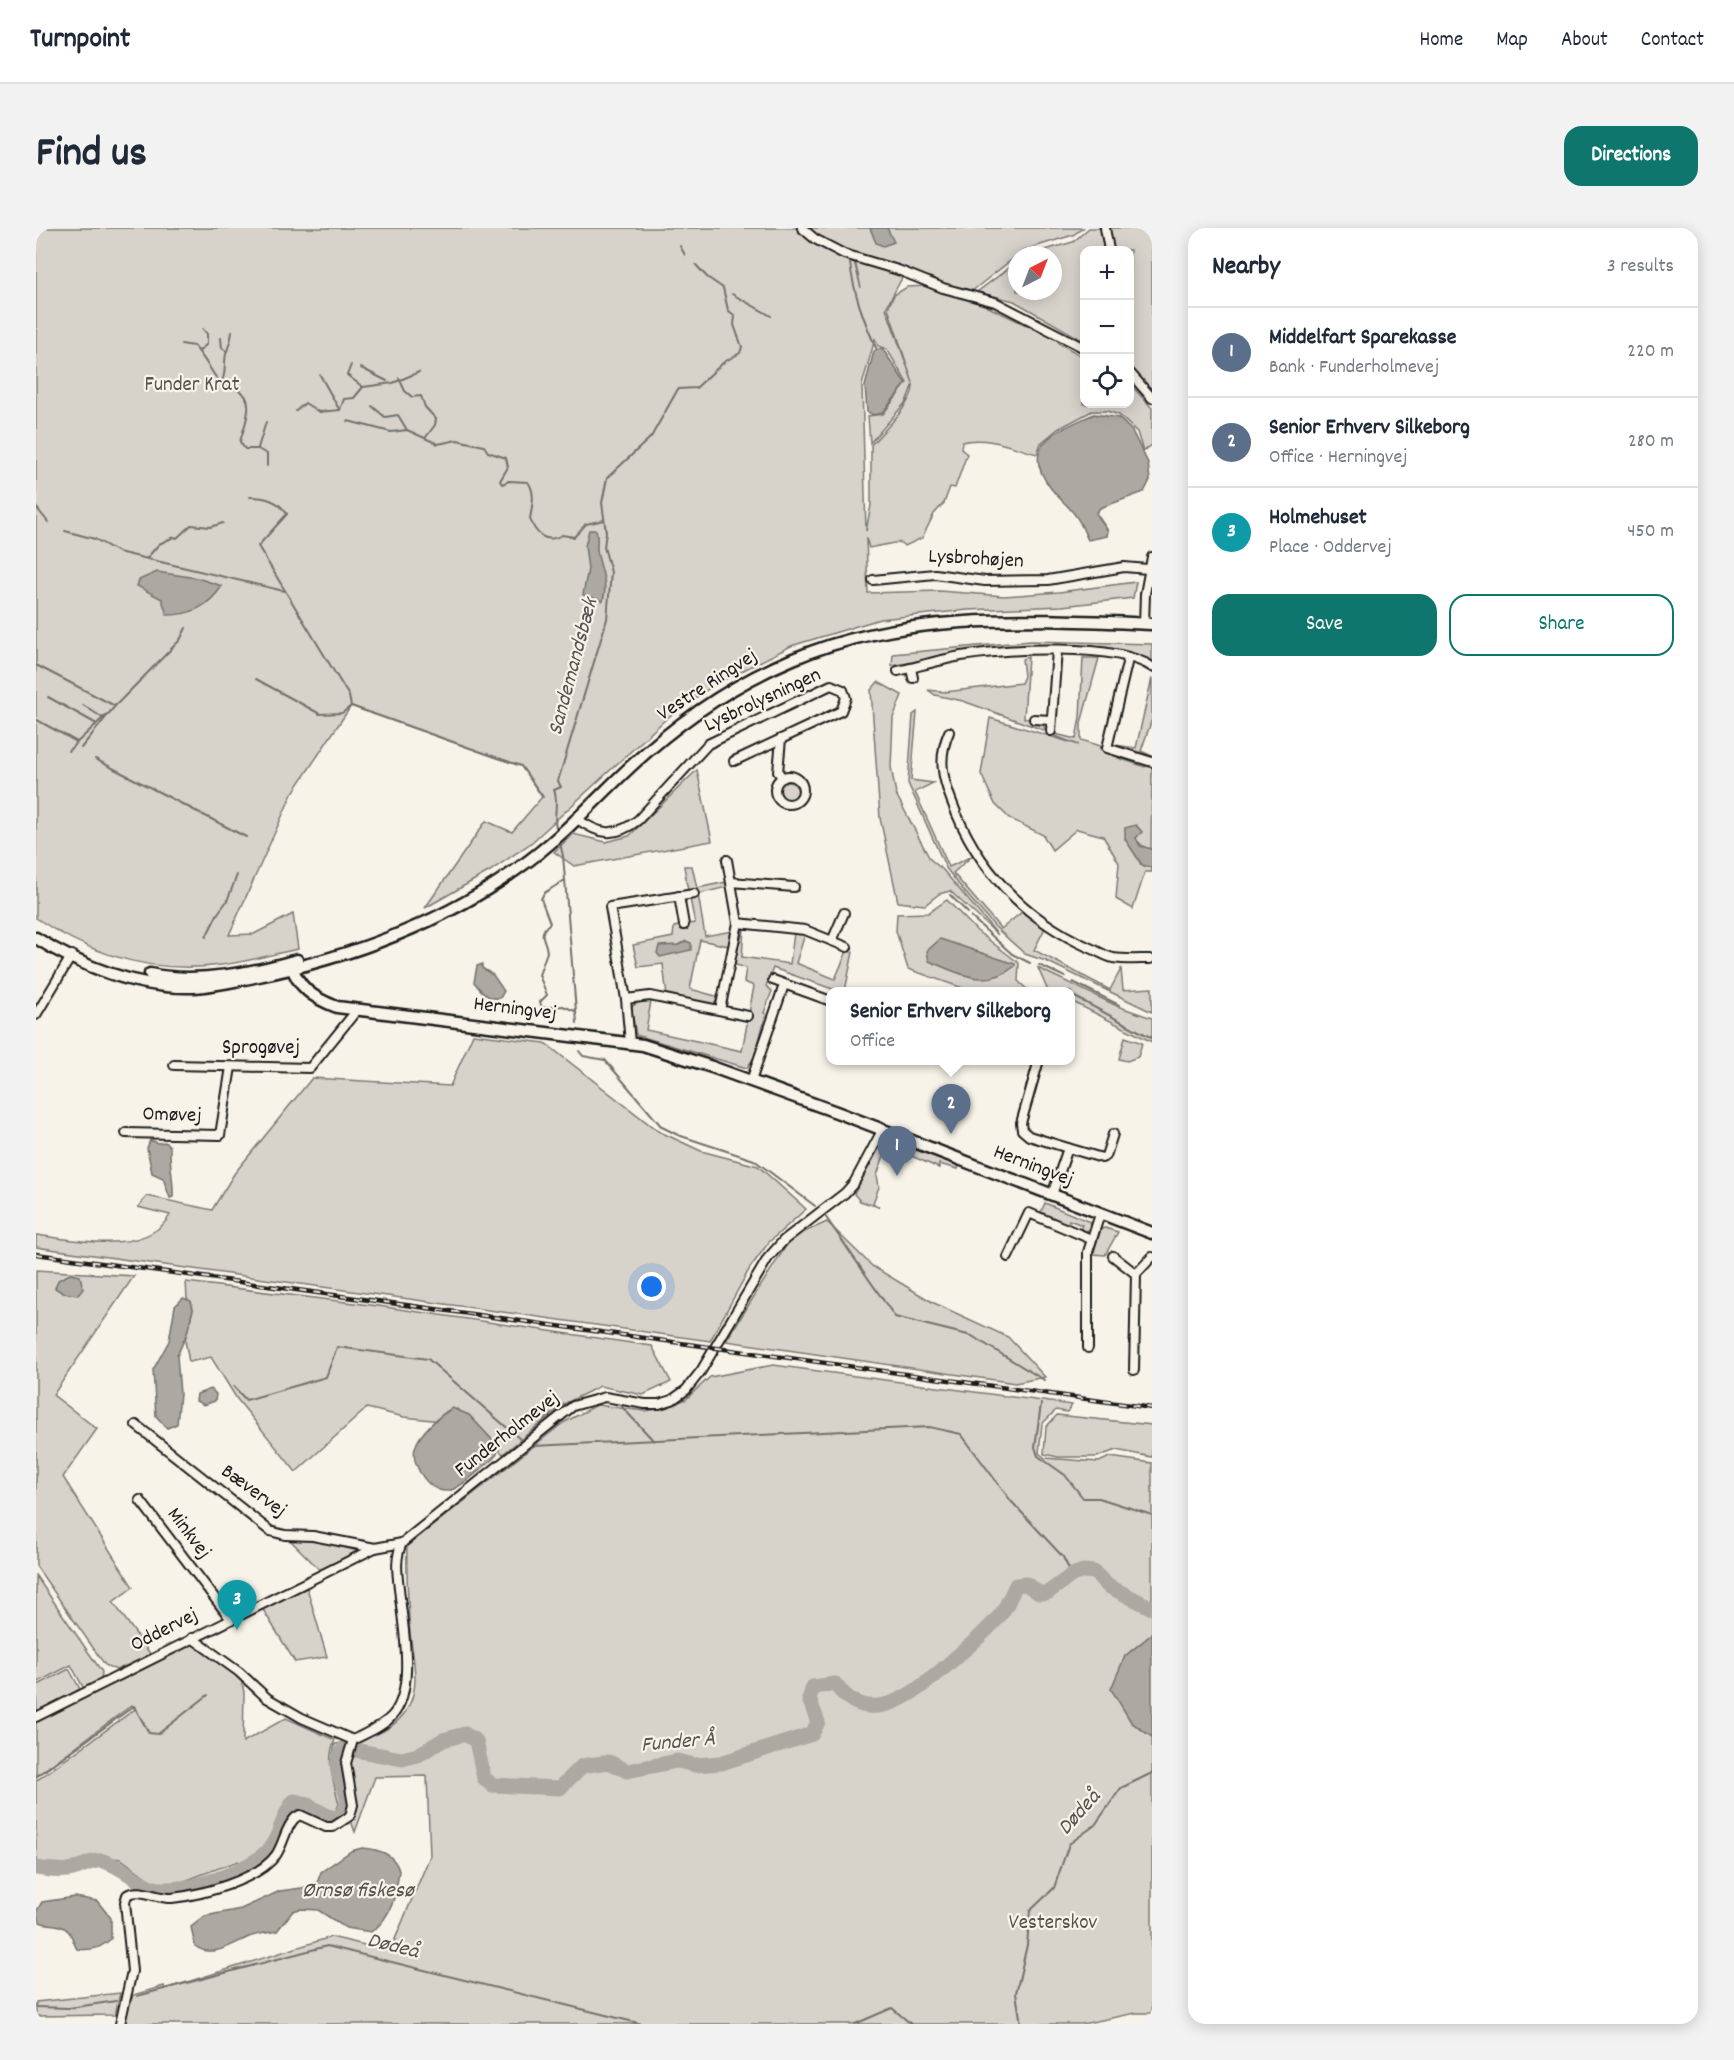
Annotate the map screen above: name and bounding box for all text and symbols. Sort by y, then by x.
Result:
text: Turnpoint [30,21,130,61]
text: Home [1419,26,1463,56]
text: Map [1496,26,1528,56]
text: About [1561,26,1608,56]
text: Contact [1641,26,1704,56]
text: Find us [36,126,147,186]
button: Directions [1564,126,1698,186]
north arrow [1008,246,1062,300]
map controls [1080,246,1134,408]
button: + [1080,246,1134,300]
text: Nearby [1212,249,1280,286]
text: 3 results [1607,253,1674,281]
button: − [1080,300,1134,354]
text: Middelfart Sparekasse [1269,323,1456,354]
text: 1 [1229,338,1234,366]
text: 220 m [1627,338,1674,366]
button: locate [1080,354,1134,408]
text: Bank · Funderholmevej [1269,354,1439,382]
park label: Funder Krat [145,371,240,401]
text: Senior Erhverv Silkeborg [1269,413,1470,444]
text: 2 [1227,428,1236,456]
text: 280 m [1628,428,1674,456]
text: Office · Herningvej [1269,444,1407,472]
text: Holmehuset [1269,503,1367,534]
text: 3 [1227,518,1236,546]
text: 450 m [1627,518,1674,546]
text: Place · Oddervej [1269,534,1392,562]
street label: Lysbrohøjen [927,543,1025,577]
water label: Sandemandsbæk [541,593,608,739]
button: Save [1212,594,1437,656]
button: Share [1449,594,1674,656]
street label: Vestre Ringvej [652,642,764,730]
street label: Lysbrolysningen [700,661,826,741]
popup [826,987,1075,1065]
street label: Herningvej [472,990,558,1030]
text: Senior Erhverv Silkeborg [850,997,1051,1028]
text: Office [850,1028,895,1056]
street label: Sprogøvej [222,1034,300,1064]
pin: 2 [932,1084,970,1134]
street label: Omøvej [142,1100,202,1132]
pin: 1 [878,1126,916,1176]
street label: Herningvej [989,1138,1077,1196]
your location [637,1272,666,1301]
street label: Funderholmevej [449,1384,567,1486]
street label: Bævervej [214,1458,292,1526]
street label: Minkvej [159,1502,217,1566]
pin: 3 [218,1580,256,1630]
street label: Oddervej [126,1601,204,1661]
water label: Funder Å [640,1724,718,1762]
water label: Dødeå [1051,1783,1110,1843]
water label: Ørnsø fiskesø [302,1876,416,1907]
park label: Vesterskov [1009,1909,1097,1939]
water label: Dødeå [364,1926,423,1969]

